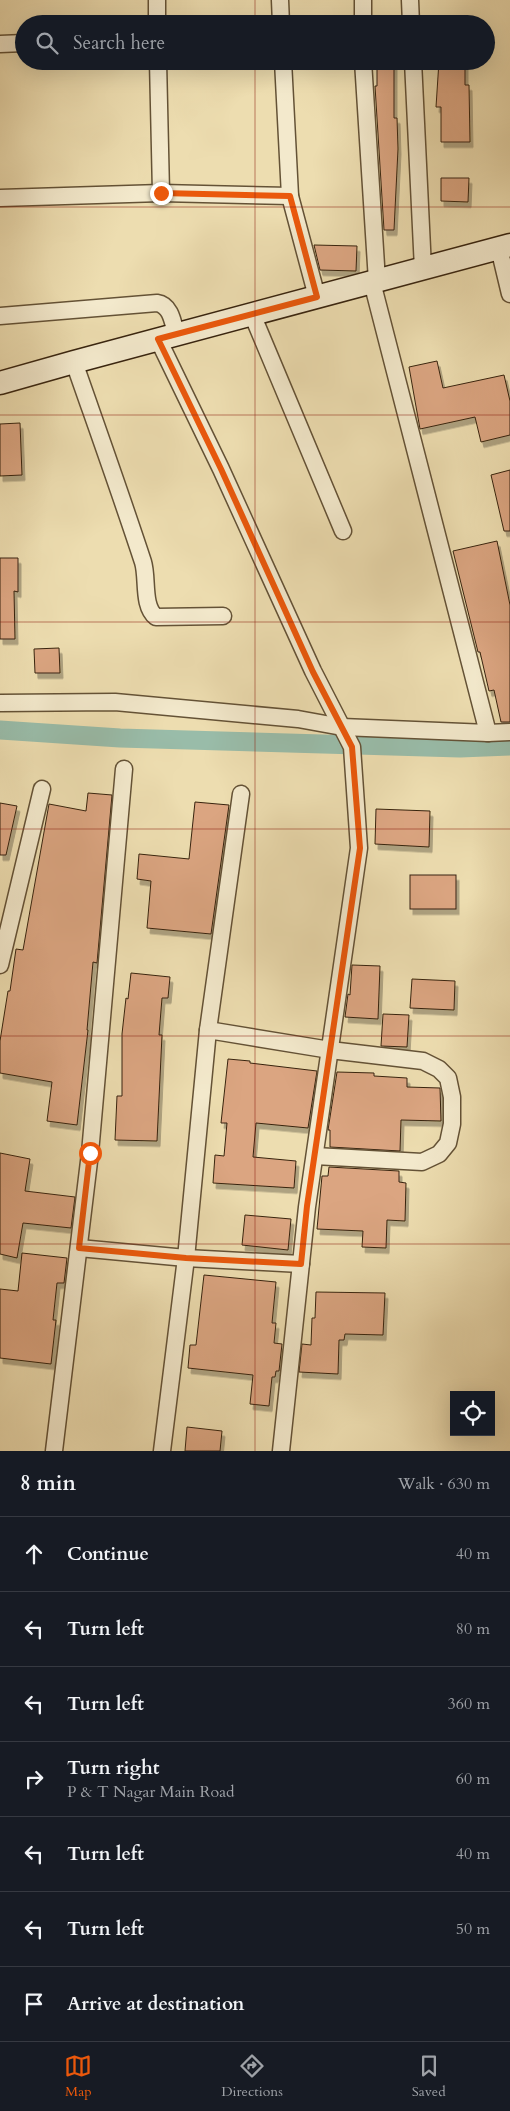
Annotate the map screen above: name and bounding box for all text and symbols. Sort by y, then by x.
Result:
search box [15,15,495,70]
icon: search [33,29,61,57]
text: Search here [73,30,165,56]
route end [150,182,173,205]
route start [79,1142,102,1165]
map controls [450,1391,495,1436]
button: locate [450,1391,495,1436]
text: 8 min [20,1469,76,1498]
text: Walk · 630 m [398,1473,490,1495]
icon: ahead [20,1540,48,1568]
text: Continue [67,1541,149,1567]
text: 40 m [456,1543,490,1565]
icon: left [20,1615,48,1643]
text: Turn left [67,1616,144,1642]
text: 80 m [456,1618,490,1640]
icon: left [20,1690,48,1718]
text: Turn left [67,1691,144,1717]
text: 360 m [448,1693,490,1715]
text: Turn right [67,1755,159,1781]
icon: right [20,1765,48,1793]
text: 60 m [456,1768,490,1790]
text: P & T Nagar Main Road [67,1781,235,1803]
icon: left [20,1840,48,1868]
text: Turn left [67,1841,144,1867]
text: 40 m [456,1843,490,1865]
icon: left [20,1915,48,1943]
text: Turn left [67,1916,144,1942]
text: 50 m [456,1918,490,1940]
icon: arrive [20,1990,48,2018]
text: Arrive at destination [67,1991,244,2017]
tab: Map [64,2052,92,2101]
tab: Directions [221,2052,283,2101]
tab: Saved [412,2052,446,2101]

